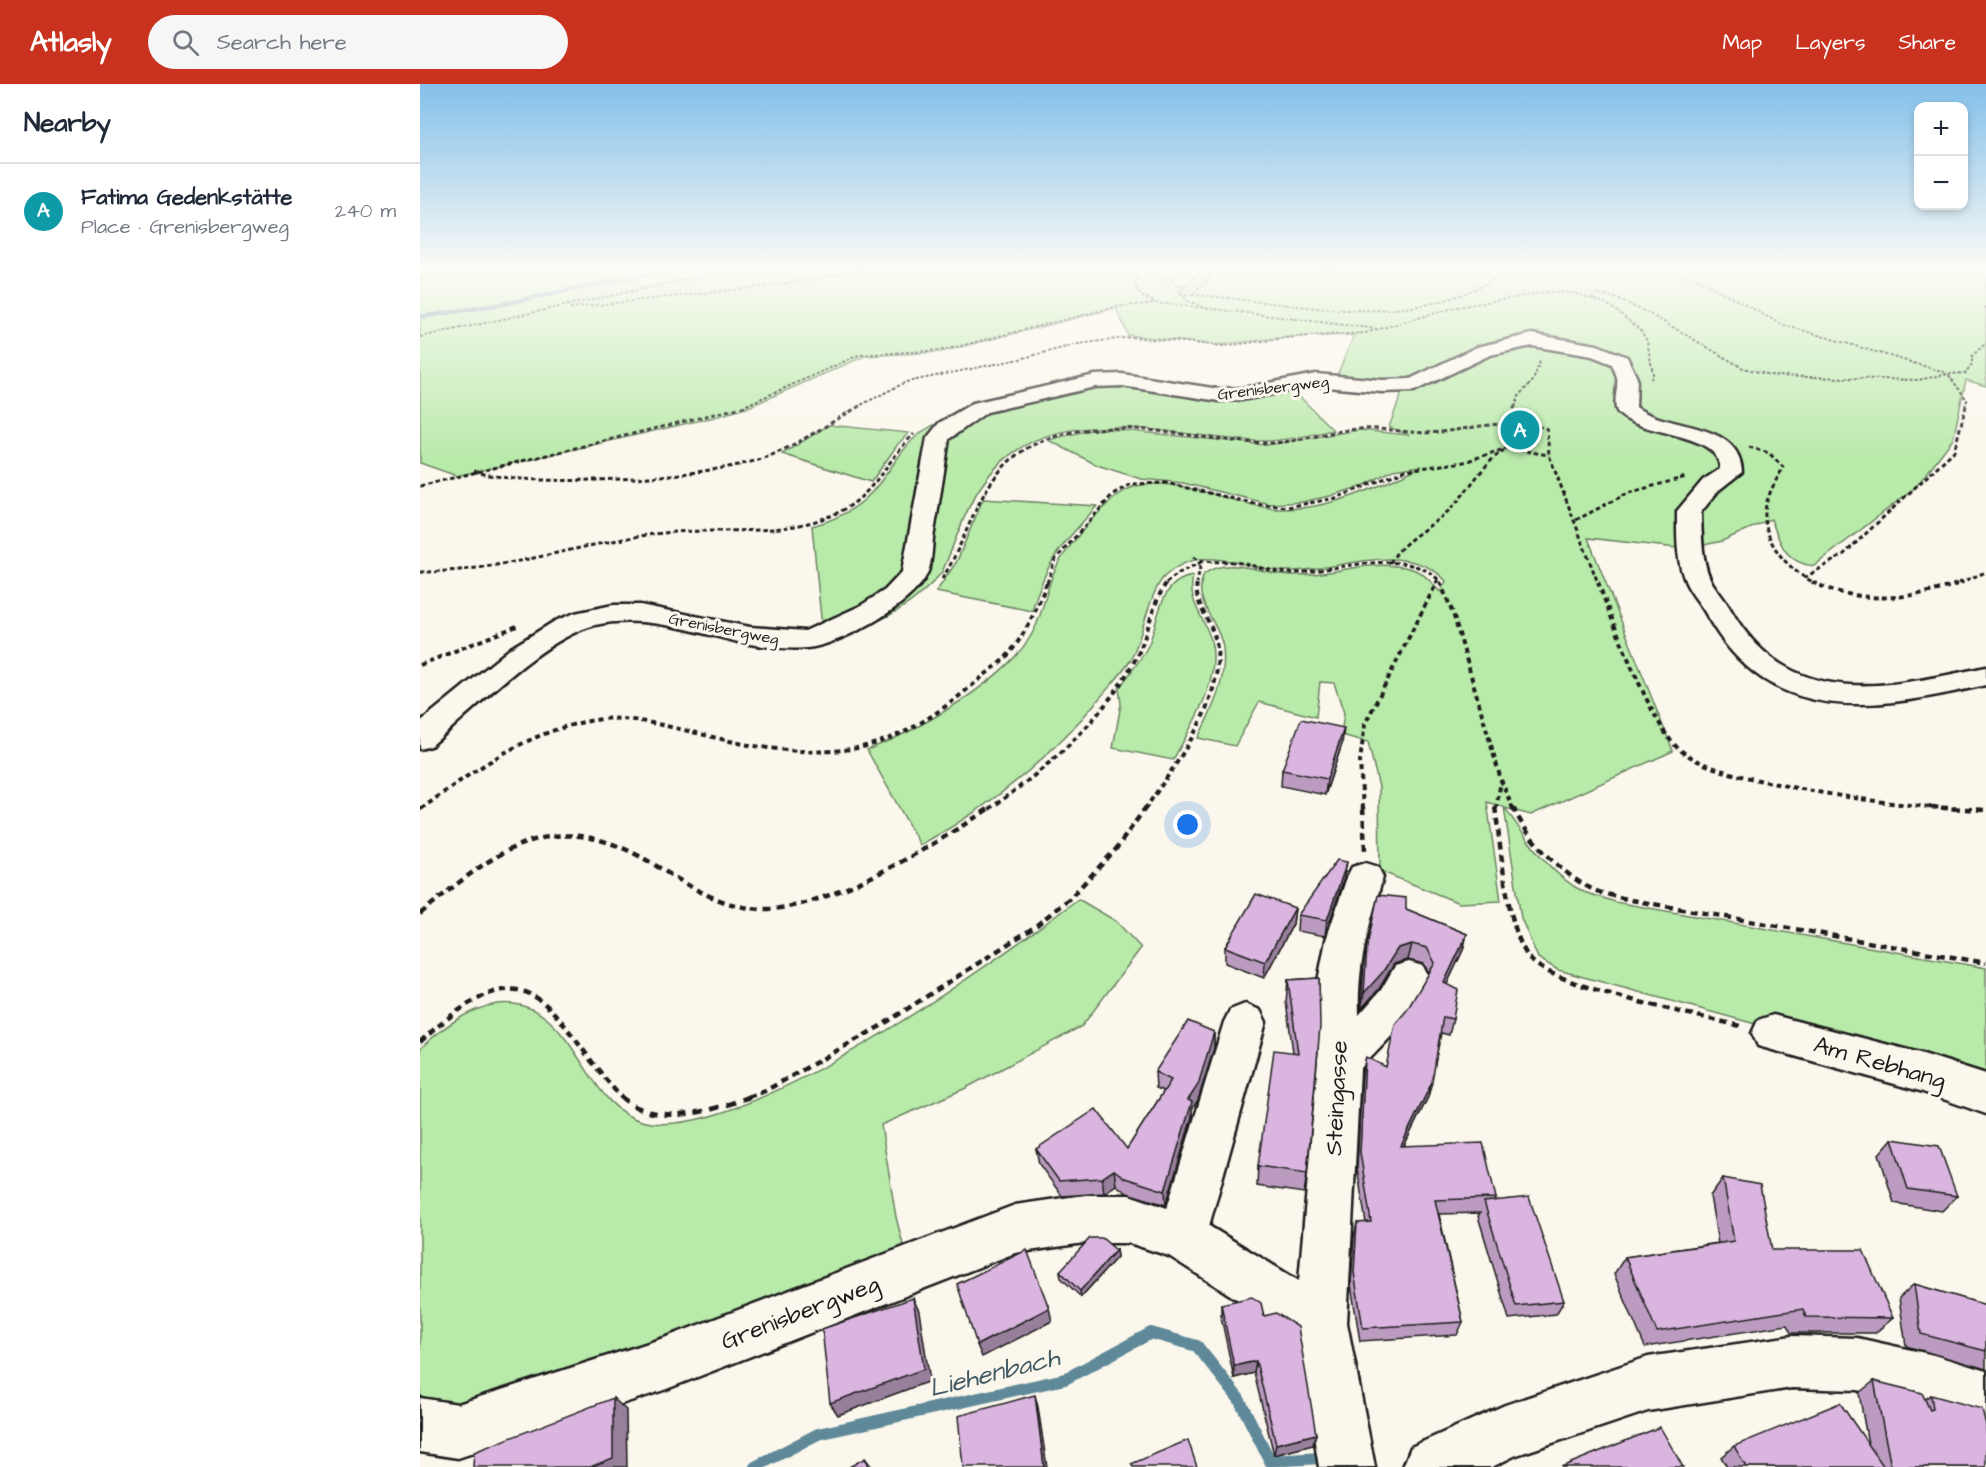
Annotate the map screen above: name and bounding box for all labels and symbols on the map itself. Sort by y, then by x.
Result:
street label: Grenisbergweg [1216,370,1330,407]
pin: A [1500,408,1540,452]
street label: Grenisbergweg [667,608,781,651]
your location [1173,810,1202,839]
street label: Am Rebhang [1810,1028,1950,1099]
street label: Steingasse [1317,1040,1358,1157]
street label: Grenisbergweg [716,1267,885,1360]
water label: Liehenbach [925,1339,1064,1407]

